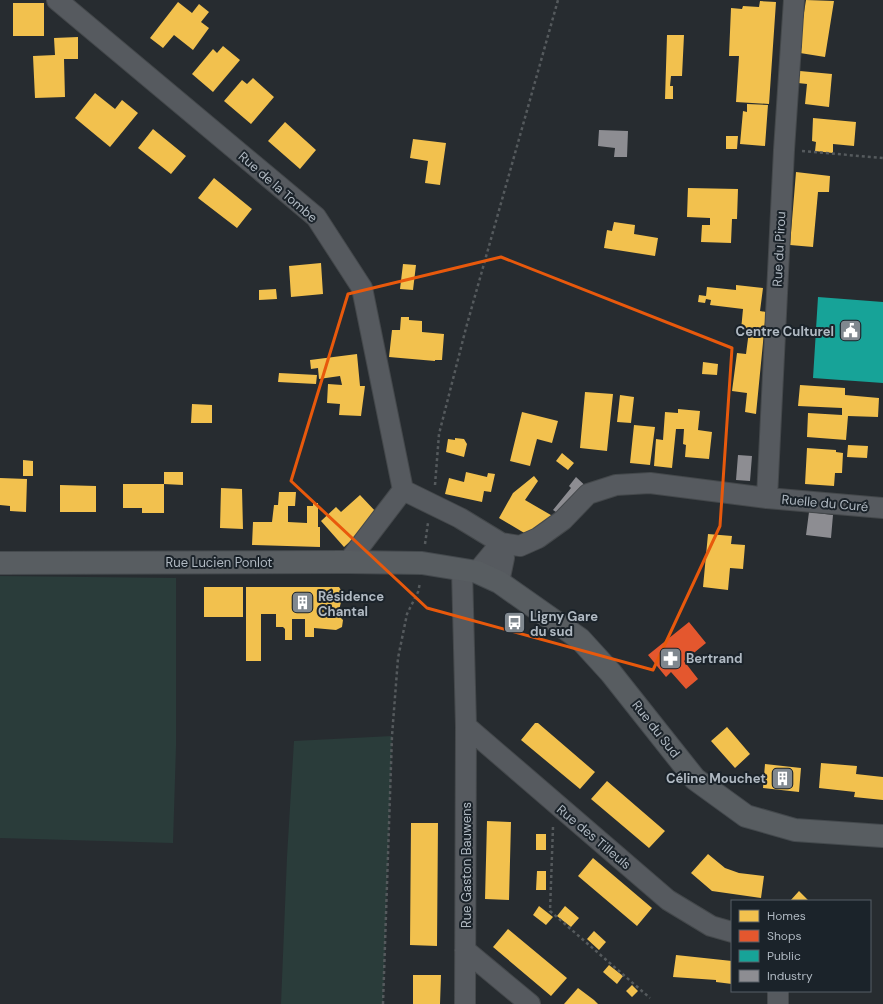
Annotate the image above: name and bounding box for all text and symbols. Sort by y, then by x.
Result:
street label: Rue de la Tombe [235,148,321,226]
street label: Rue du Pirou [769,211,789,287]
public building icon: Centre Culturel [837,318,863,344]
place label: Centre Culturel [736,323,834,340]
street label: Ruelle du Curé [781,491,869,515]
street label: Rue Lucien Ponlot [166,554,272,571]
place label: Résidence Chantal [318,588,384,620]
building icon: Résidence Chantal [290,590,316,616]
place label: Ligny Gare du sud [530,608,598,640]
bus stop icon: Ligny Gare du sud [502,610,528,636]
pharmacy icon: Bertrand [657,645,683,671]
place label: Bertrand [686,650,743,667]
street label: Rue du Sud [628,697,684,761]
building icon: Céline Mouchet [769,765,795,791]
place label: Céline Mouchet [666,770,766,787]
street label: Rue des Tilleuls [553,801,635,873]
street label: Rue Gaston Bauwens [458,802,475,928]
legend [731,900,871,992]
text: Homes [767,908,806,924]
text: Shops [767,928,802,944]
text: Public [767,948,801,964]
text: Industry [767,968,813,984]

